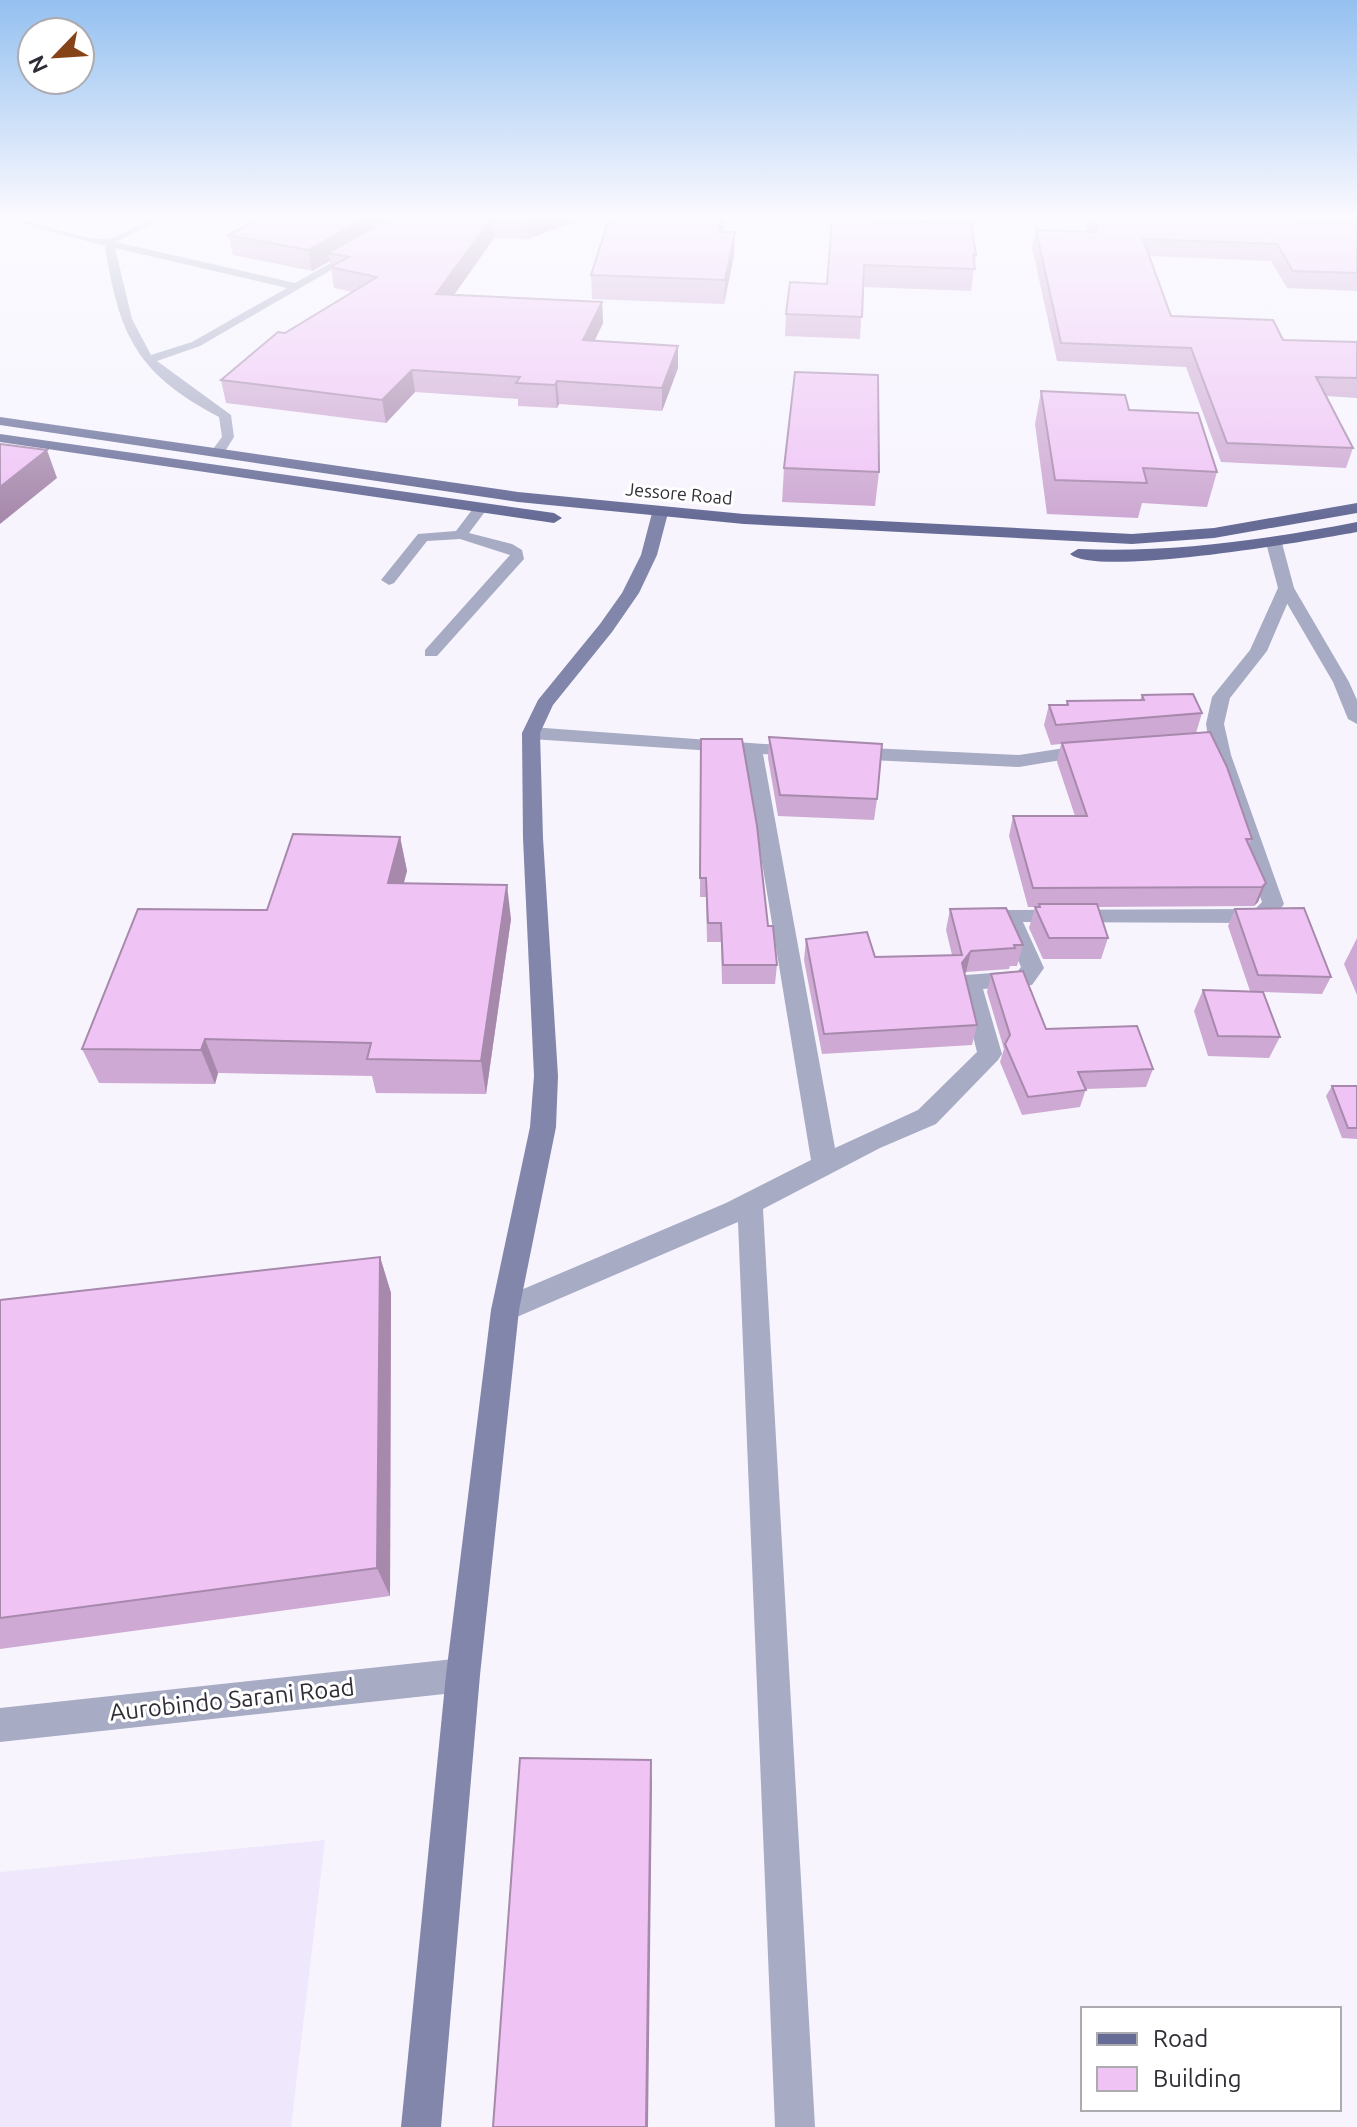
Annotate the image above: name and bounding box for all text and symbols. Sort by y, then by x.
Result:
north arrow [16,16,96,96]
text: N [23,52,52,77]
street label: Jessore Road [625,478,733,508]
street label: Aurobindo Sarani Road [108,1673,356,1726]
legend [1081,2007,1341,2111]
text: Road [1153,2025,1208,2052]
text: Building [1153,2065,1241,2092]

